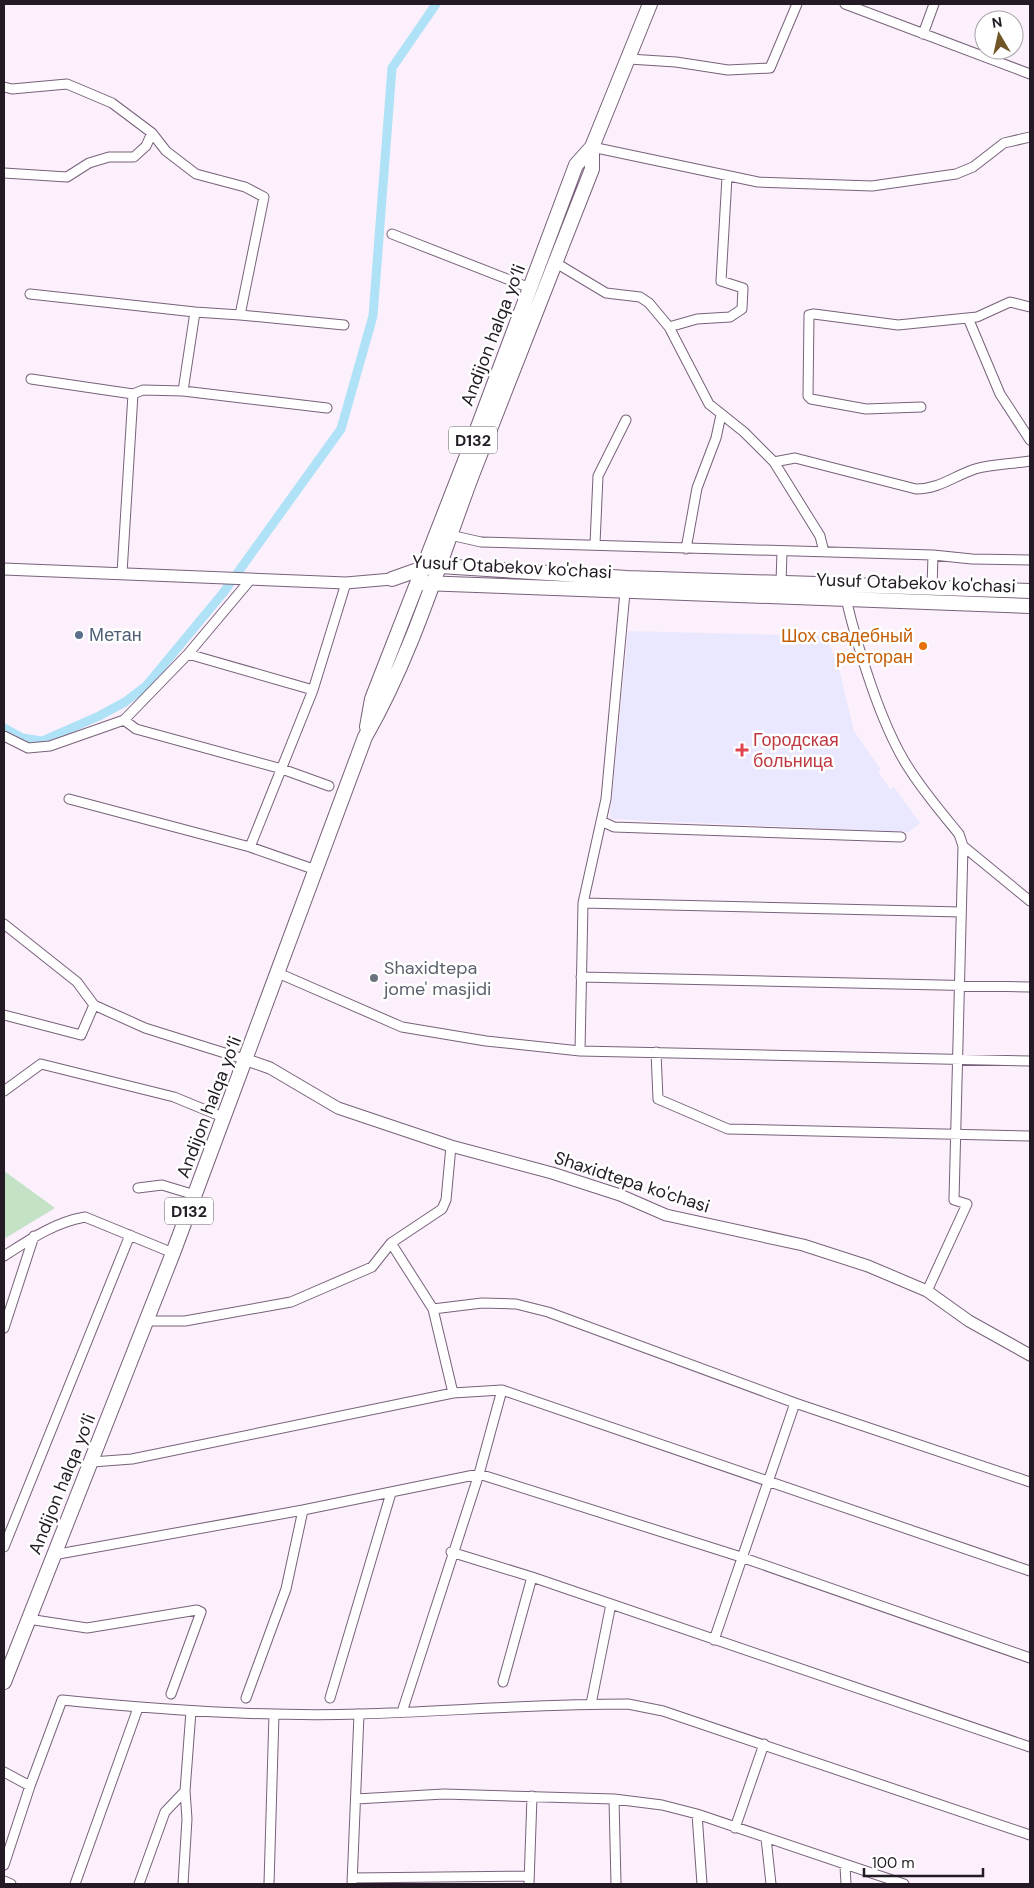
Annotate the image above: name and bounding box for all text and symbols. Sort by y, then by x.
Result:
north arrow [974,10,1024,60]
text: N [991,12,1003,32]
street label: Andijon halqa yo‘li [455,261,531,409]
road number: D132 [449,426,497,454]
street label: Yusuf Otabekov ko'chasi [412,550,612,584]
street label: Yusuf Otabekov ko'chasi [816,568,1016,598]
place label: Метан [89,623,142,647]
place label: Шох свадебный ресторан [781,624,913,669]
marker: Метан [73,629,85,641]
marker: Шох свадебный ресторан [917,640,929,652]
place label: Городская больница [753,728,839,773]
marker: Городская больница [735,743,749,757]
place label: Shaxidtepa jome' masjidi [383,956,491,1001]
marker: Shaxidtepa jome' masjidi [368,972,380,984]
street label: Andijon halqa yo‘li [171,1033,247,1181]
street label: Shaxidtepa ko'chasi [551,1146,713,1218]
road number: D132 [165,1198,213,1224]
street label: Andijon halqa yo‘li [23,1410,101,1558]
scale bar [864,1846,983,1878]
text: 100 m [872,1853,915,1873]

